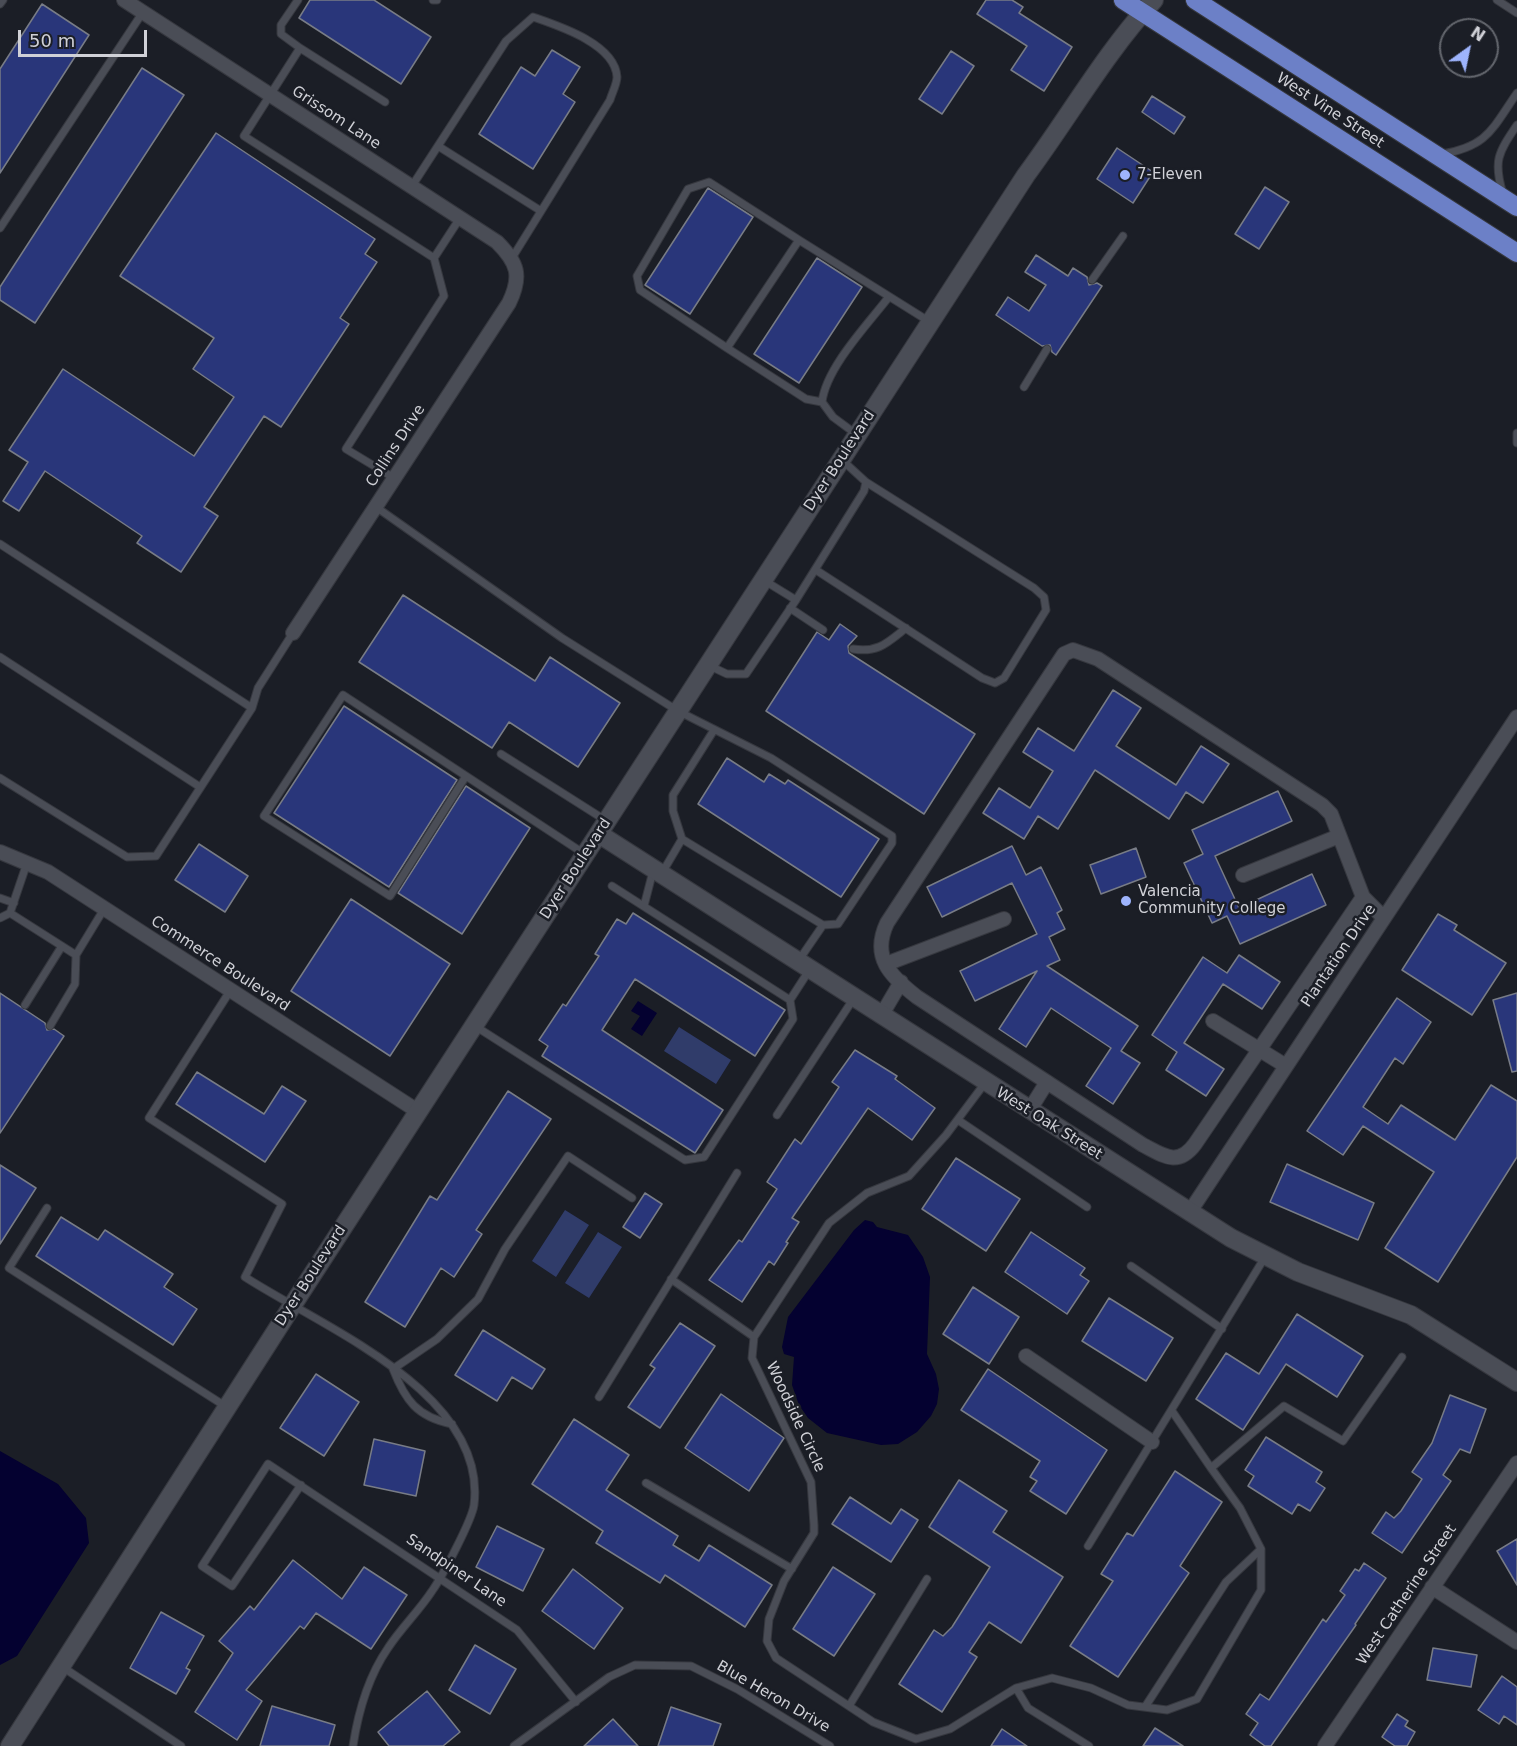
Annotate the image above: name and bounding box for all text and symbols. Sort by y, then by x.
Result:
scale bar [21,18,150,56]
north arrow [1439,18,1499,78]
text: N [1467,23,1489,46]
text: 50 m [29,30,75,51]
street label: West Vine Street [1273,69,1387,153]
street label: Grissom Lane [288,83,384,153]
place label: 7-Eleven [1137,166,1202,184]
marker: 7-Eleven [1118,168,1132,182]
street label: Collins Drive [363,402,429,490]
street label: Dyer Boulevard [801,407,879,515]
street label: Dyer Boulevard [537,815,615,923]
place label: Valencia Community College [1138,883,1286,918]
marker: Valencia Community College [1119,894,1133,908]
street label: Plantation Drive [1298,901,1380,1011]
street label: Commerce Boulevard [147,912,293,1016]
street label: West Oak Street [993,1084,1105,1164]
street label: Dyer Boulevard [272,1222,350,1330]
street label: Woodside Circle [762,1359,828,1475]
street label: West Catherine Street [1353,1521,1461,1669]
street label: Sandpiner Lane [402,1531,510,1611]
street label: Blue Heron Drive [713,1657,833,1737]

